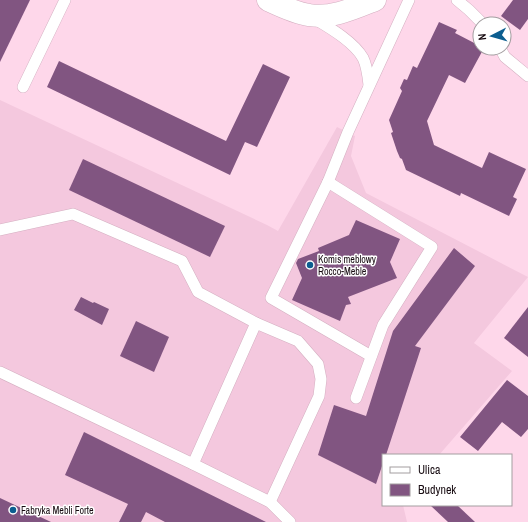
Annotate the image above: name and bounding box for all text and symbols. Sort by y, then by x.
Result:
north arrow [472,16,512,56]
text: N [475,33,489,41]
place label: Komis meblowy Rocco-Meble [318,253,377,278]
marker: Komis meblowy Rocco-Meble [305,260,315,270]
legend [382,454,512,506]
text: Ulica [418,462,441,478]
text: Budynek [418,482,456,498]
place label: Fabryka Mebli Forte [21,504,94,517]
marker: Fabryka Mebli Forte [8,505,18,515]

